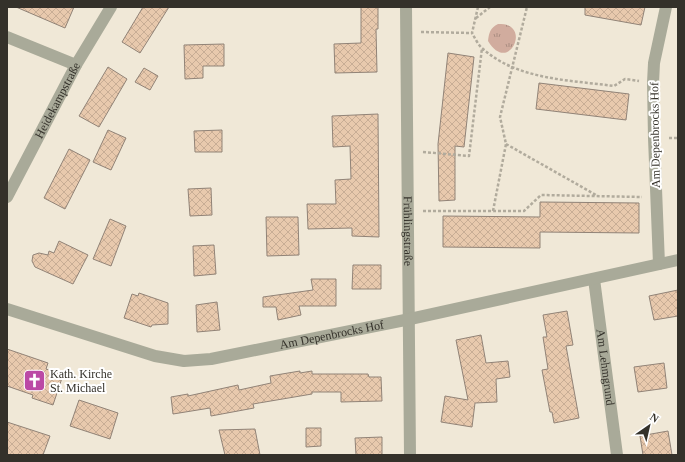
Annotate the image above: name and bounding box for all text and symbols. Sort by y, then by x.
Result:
street label: Heidekampstraße [32,60,83,141]
street label: Am Depenbrocks Hof [647,82,663,188]
street label: Frühlingstraße [401,196,415,266]
street label: Am Depenbrocks Hof [278,317,385,352]
street label: Am Lehmgrund [594,328,617,406]
place label: Kath. Kirche St. Michael [50,367,112,395]
church icon: Kath. Kirche St. Michael [21,368,47,394]
north arrow [629,406,669,446]
text: N [648,411,661,425]

